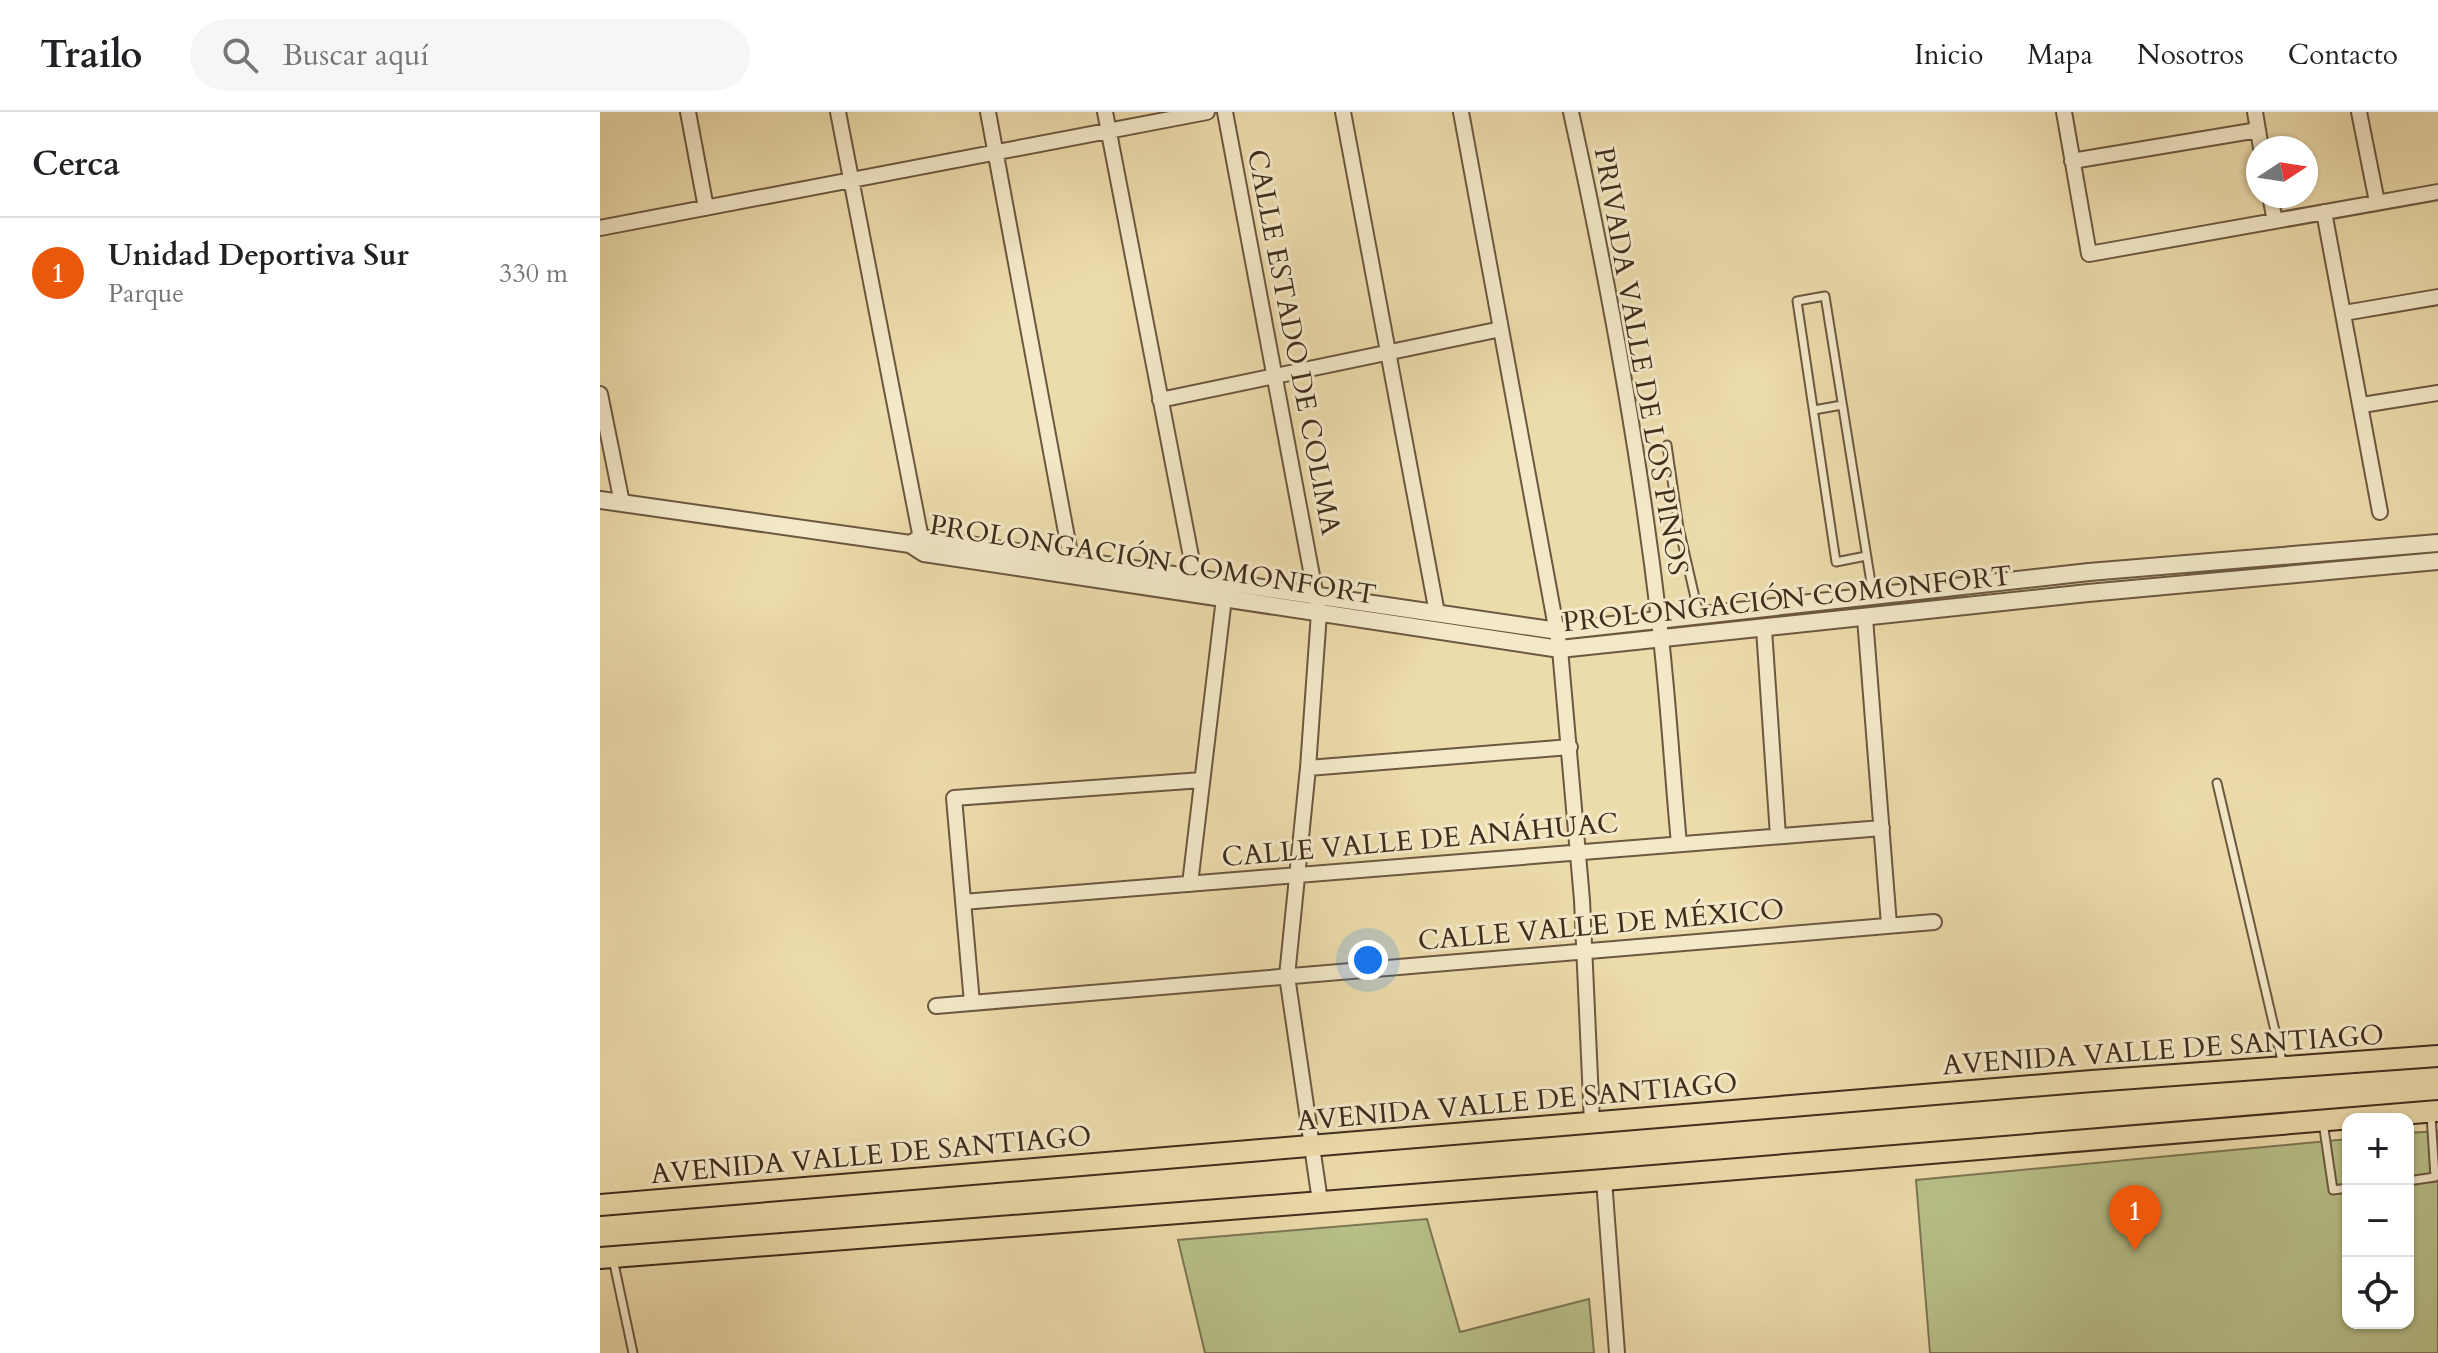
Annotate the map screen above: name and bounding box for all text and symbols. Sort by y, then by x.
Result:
search box [190,19,750,91]
text: Trailo [40,29,142,81]
icon: search [218,33,262,77]
text: Buscar aquí [282,35,429,76]
text: Inicio [1914,36,1983,74]
text: Mapa [2027,36,2093,74]
text: Nosotros [2137,36,2244,74]
text: Contacto [2288,36,2398,74]
north arrow [2246,136,2318,208]
text: Cerca [32,141,120,187]
street label: PRIVADA VALLE DE LOS PINOS [1585,144,1697,578]
street label: CALLE ESTADO DE COLIMA [1238,146,1350,538]
text: Unidad Deportiva Sur [108,235,409,276]
text: 1 [51,256,65,291]
text: 330 m [499,256,568,291]
text: Parque [108,276,184,311]
street label: PROLONGACIÓN COMONFORT [927,506,1379,614]
street label: PROLONGACIÓN COMONFORT [1561,556,2014,641]
street label: CALLE VALLE DE ANÁHUAC [1220,804,1620,876]
street label: CALLE VALLE DE MÉXICO [1416,890,1786,960]
your location [1348,940,1388,980]
street label: AVENIDA VALLE DE SANTIAGO [1941,1016,2385,1084]
street label: AVENIDA VALLE DE SANTIAGO [1295,1064,1739,1140]
map controls [2342,1113,2414,1329]
button: + [2342,1113,2414,1185]
street label: AVENIDA VALLE DE SANTIAGO [649,1117,1093,1193]
pin: 1 [2109,1185,2161,1251]
button: − [2342,1185,2414,1257]
button: locate [2342,1257,2414,1329]

